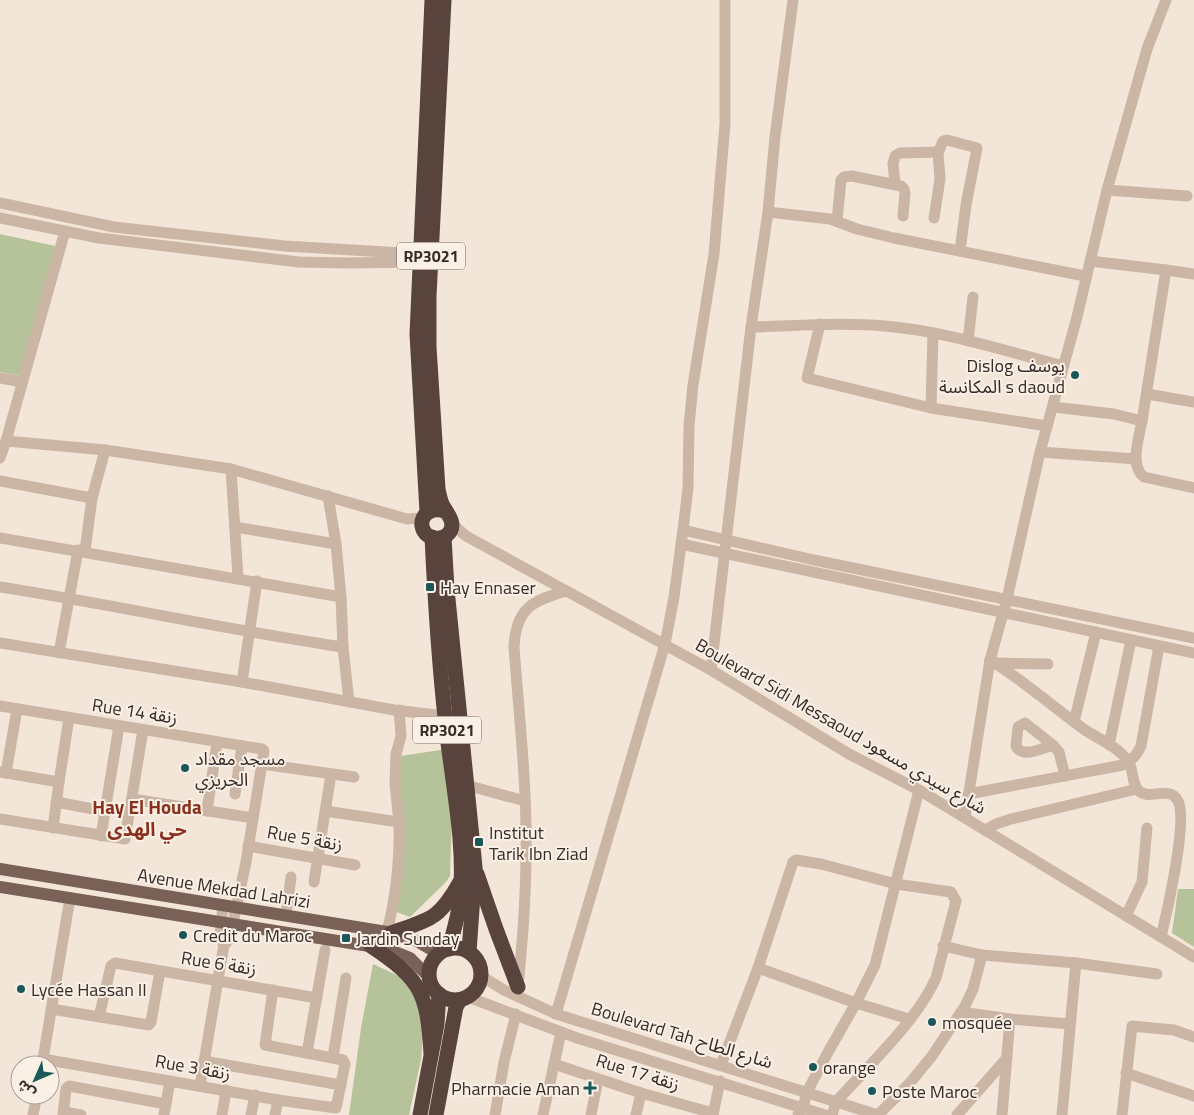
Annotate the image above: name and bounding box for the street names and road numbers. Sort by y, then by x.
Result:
road number: RP3021 [397,242,465,270]
street label: Boulevard Sidi Messaoud شارع سيدي مسعود [690,631,992,822]
street label: Rue 14 زنقة [90,691,180,731]
road number: RP3021 [413,716,481,744]
street label: Rue 5 زنقة [265,818,345,858]
street label: Avenue Mekdad Lahrizi [136,861,312,915]
street label: Rue 6 زنقة [179,944,259,982]
street label: Boulevard Tah شارع الطاح [588,995,776,1076]
street label: Rue 17 زنقة [593,1046,683,1098]
street label: Rue 3 زنقة [153,1047,233,1087]

